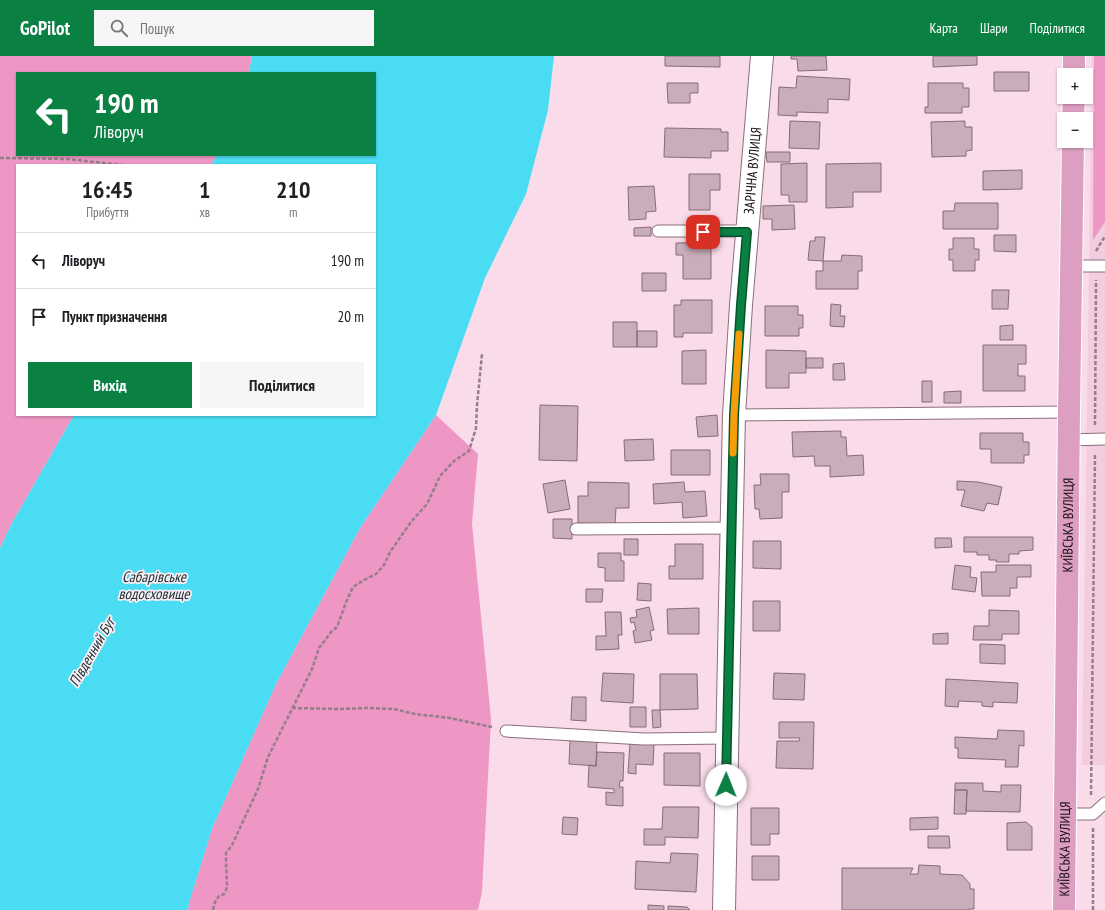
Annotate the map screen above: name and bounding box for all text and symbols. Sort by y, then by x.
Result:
search box [94,10,374,46]
text: GoPilot [20,16,70,40]
icon: search [108,17,130,39]
text: Пошук [140,19,175,38]
text: Карта [929,19,958,37]
text: Шари [980,19,1008,37]
text: Поділитися [1030,19,1085,37]
map controls [1057,68,1093,148]
button: + [1057,68,1093,104]
text: 190 m [94,84,158,121]
icon: left [28,88,80,140]
button: − [1057,112,1093,148]
text: Ліворуч [94,120,144,143]
street label: ЗАРІЧНА ВУЛИЦЯ [740,126,765,215]
text: 16:45 [82,174,133,205]
text: 1 [199,174,210,205]
text: 210 [276,174,310,205]
text: Прибуття [86,204,129,221]
text: хв [199,204,210,221]
text: m [289,204,297,221]
pin [686,215,720,249]
icon: arrive [692,221,714,243]
icon: left [28,250,50,272]
text: Ліворуч [62,251,105,270]
text: 190 m [331,251,364,270]
icon: arrive [28,306,50,328]
text: Пункт призначення [62,307,167,326]
text: 20 m [338,307,364,326]
button: Вихід [28,362,192,408]
button: Поділитися [200,362,364,408]
street label: КИЇВСЬКА ВУЛИЦЯ [1058,478,1077,573]
water label: Сабарівське водосховище [118,567,190,603]
water label: Південний Буг [64,612,120,689]
position arrow [705,764,747,806]
street label: КИЇВСЬКА ВУЛИЦЯ [1055,801,1074,897]

